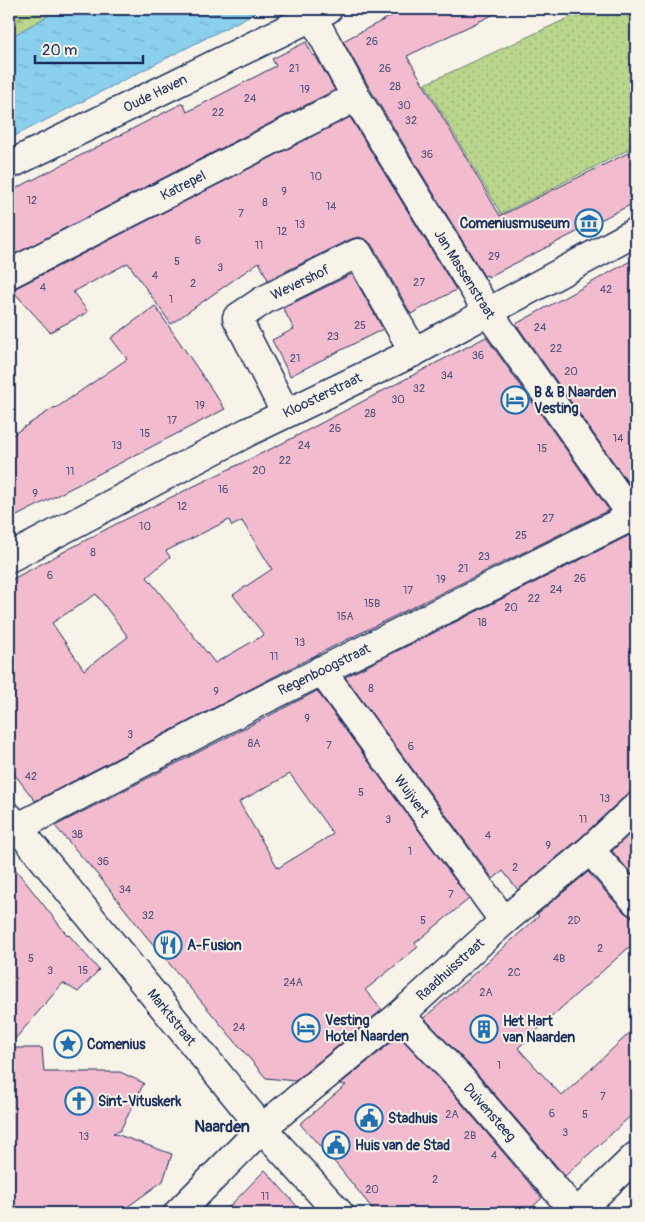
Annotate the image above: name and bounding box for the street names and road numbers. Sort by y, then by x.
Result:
street label: Oude Haven [120,71,190,116]
street label: Katrepel [158,167,209,204]
street label: Jan Massenstraat [430,226,499,322]
street label: Wevershof [268,261,333,304]
street label: Kloosterstraat [280,369,365,422]
street label: Regenboogstraat [275,640,374,699]
street label: Wuijvert [390,772,433,821]
street label: Raadhuisstraat [413,934,488,1004]
street label: Marktstraat [144,985,200,1049]
street label: Duivensteeg [460,1080,520,1145]

